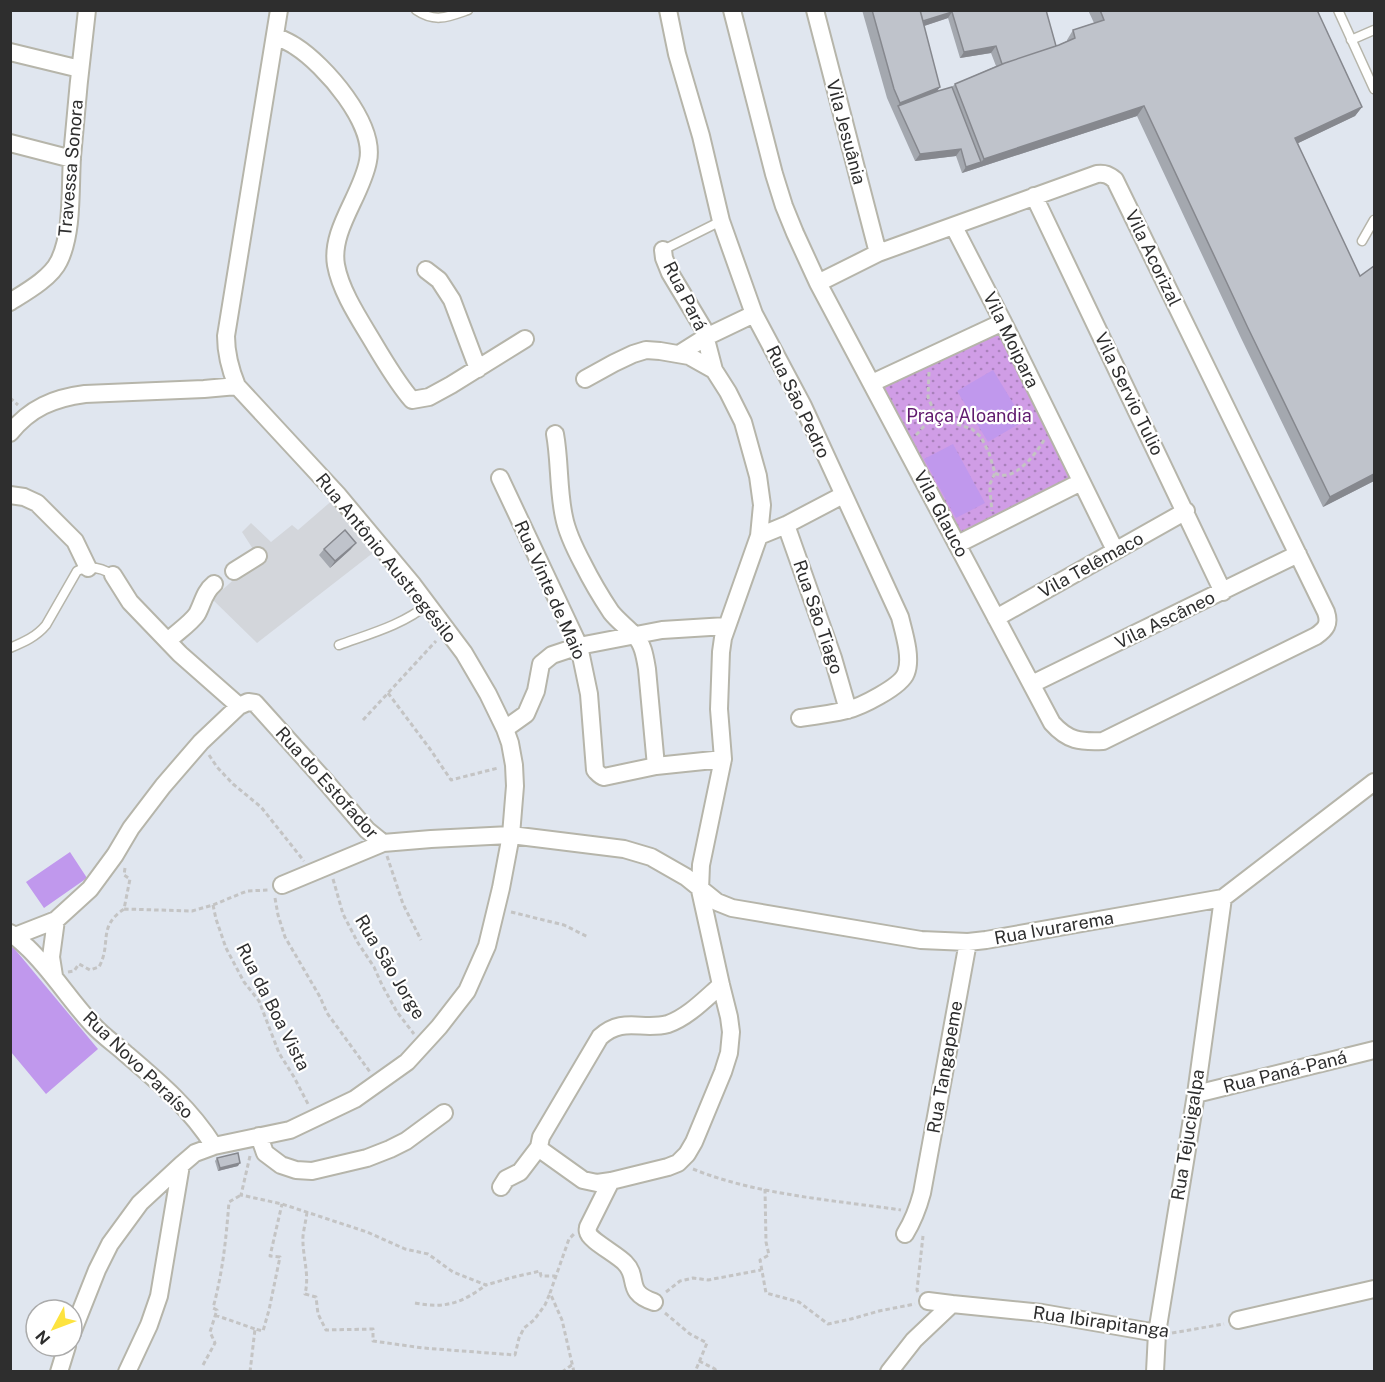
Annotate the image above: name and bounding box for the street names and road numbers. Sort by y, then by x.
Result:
street label: Vila Jesuânia [822,77,871,187]
street label: Travessa Sonora [54,99,87,237]
street label: Vila Acorizal [1121,206,1186,309]
street label: Rua Pará [659,258,712,334]
street label: Vila Moipara [979,288,1044,391]
street label: Vila Servio Tulio [1091,329,1168,459]
street label: Rua São Pedro [762,342,835,461]
street label: Vila Glauco [910,467,973,561]
street label: Rua Antônio Austregésilo [312,469,461,647]
street label: Rua Vinte de Maio [510,517,590,662]
street label: Vila Telêmaco [1035,527,1147,602]
street label: Rua São Tiago [789,557,848,677]
street label: Vila Ascâneo [1111,586,1218,653]
street label: Rua do Estofador [272,722,383,843]
street label: Rua Ivurarema [993,907,1115,948]
street label: Rua São Jorge [351,911,430,1023]
street label: Rua da Boa Vista [232,940,315,1074]
street label: Rua Tangapeme [923,999,967,1135]
street label: Rua Novo Paraíso [79,1007,198,1123]
street label: Rua Paná-Paná [1221,1046,1349,1097]
street label: Rua Tejucigalpa [1167,1068,1208,1202]
street label: Rua Ibirapitanga [1032,1302,1170,1341]

